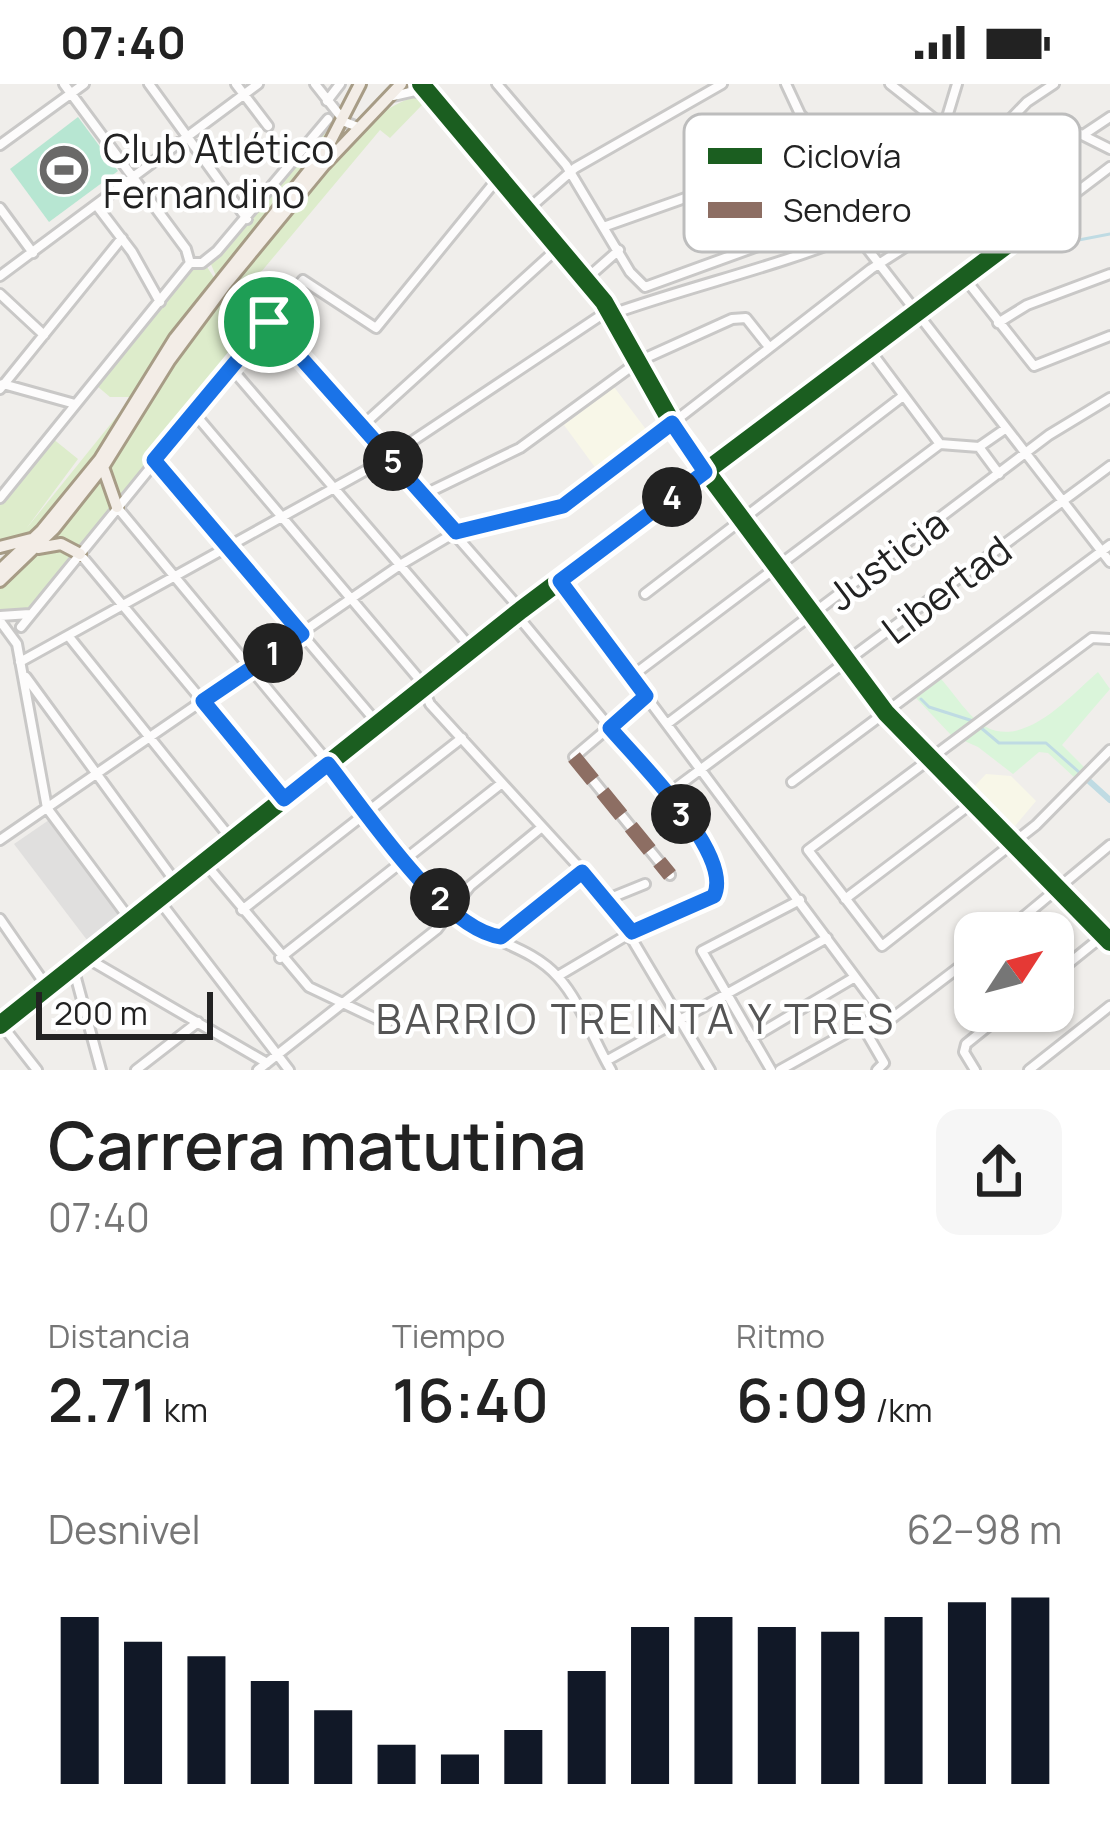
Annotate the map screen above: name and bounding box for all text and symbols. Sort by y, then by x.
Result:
text: 07:40 [60,11,186,73]
legend [684,114,1080,252]
place label: Club Atlético Fernandino [103,121,334,220]
text: Ciclovía [783,133,901,178]
sports icon: Club Atlético Fernandino [36,142,92,198]
text: Sendero [783,187,912,232]
pin [218,271,320,373]
icon: arrive [236,289,302,355]
pin: 5 [363,431,423,491]
text: 5 [383,438,403,483]
pin: 4 [642,467,702,527]
text: 4 [662,474,682,519]
street label: Justicia [816,496,958,622]
street label: Libertad [870,522,1022,656]
pin: 1 [243,623,303,683]
text: 1 [266,630,280,675]
pin: 3 [651,784,711,844]
text: 3 [671,791,691,836]
pin: 2 [410,868,470,928]
text: 2 [430,875,450,920]
north arrow [954,912,1074,1032]
map controls [954,912,1074,1032]
scale bar [36,986,213,1039]
district label: BARRIO TREINTA Y TRES [376,989,896,1047]
text: 200 m [54,990,148,1035]
text: Carrera matutina [48,1100,587,1190]
button: share [936,1109,1062,1235]
text: 07:40 [48,1190,150,1244]
text: Distancia [48,1313,190,1358]
text: Tiempo [392,1313,505,1358]
text: Ritmo [736,1313,825,1358]
text: 2.71 [48,1358,157,1440]
text: 16:40 [392,1358,549,1440]
text: 6:09 [736,1358,869,1440]
text: km [157,1387,208,1432]
text: /km [869,1387,933,1432]
text: Desnivel [48,1502,201,1556]
text: 62–98 m [907,1502,1062,1556]

